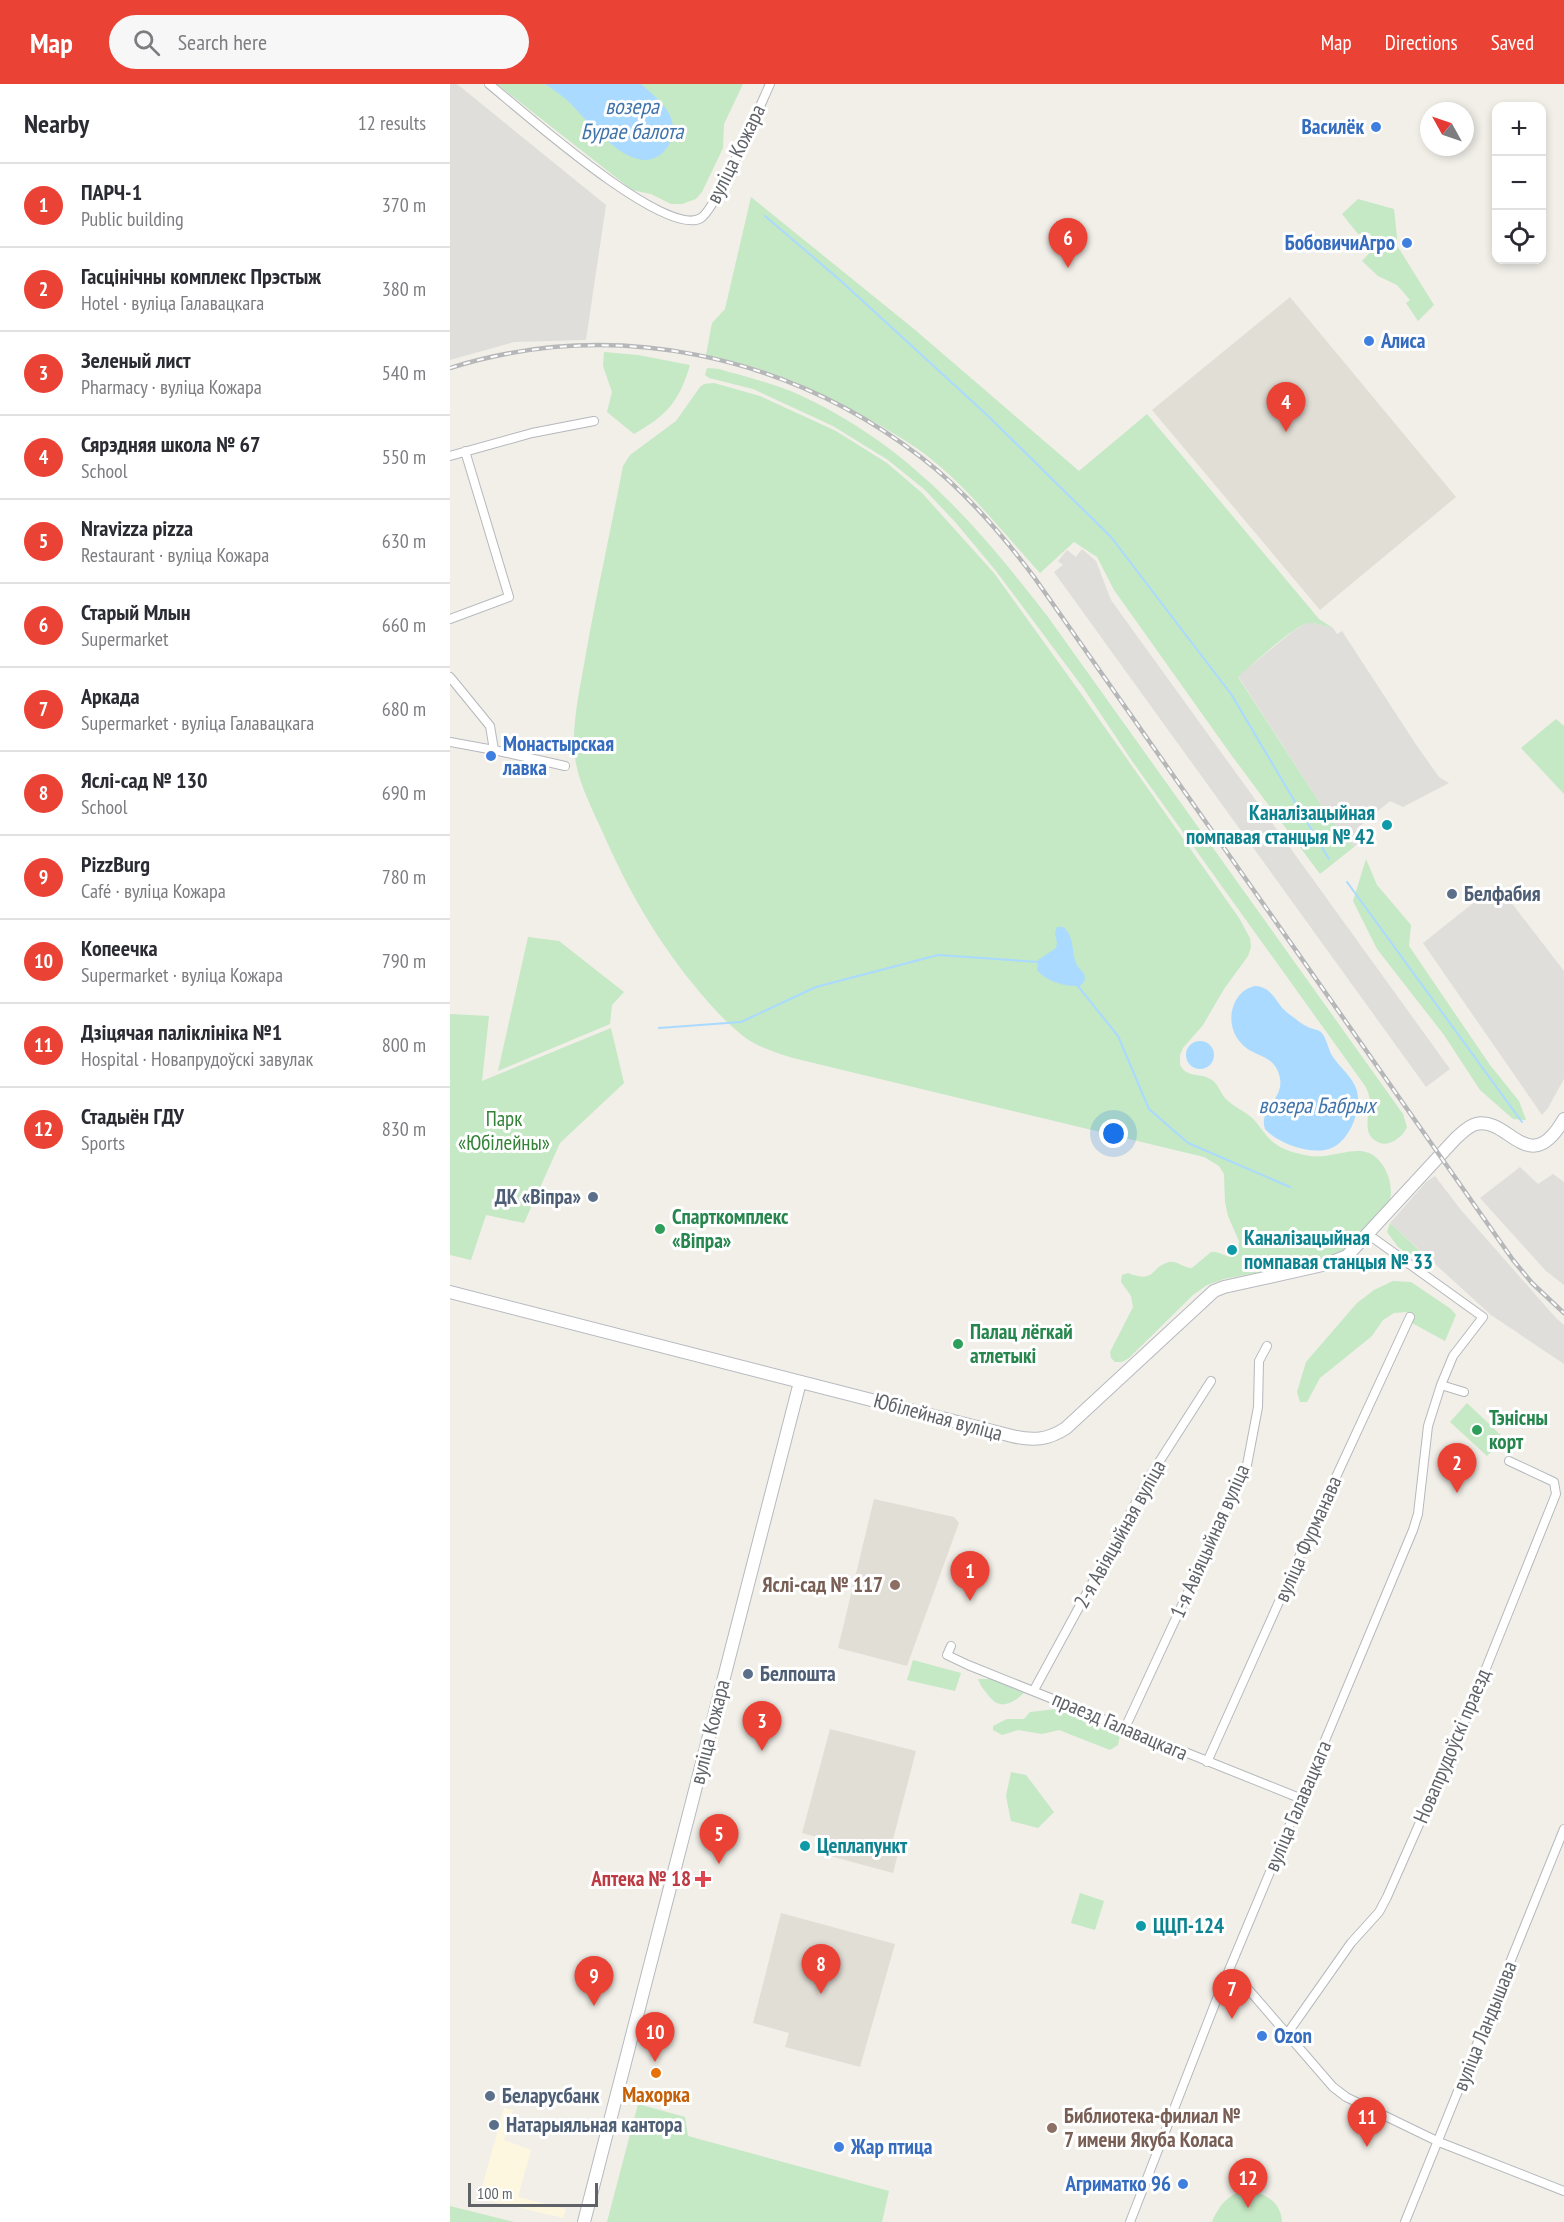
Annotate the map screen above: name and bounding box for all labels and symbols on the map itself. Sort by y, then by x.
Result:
water label: возера Бурае балота [581,92,684,145]
street label: вуліца Кожара [700,100,771,208]
north arrow [1420,102,1474,156]
place label: Василёк [1302,113,1364,140]
marker: Василёк [1369,120,1383,134]
pin: 6 [1048,218,1088,268]
place label: БобовичиАгро [1285,229,1395,256]
marker: БобовичиАгро [1400,236,1414,250]
place label: Алиса [1380,327,1426,354]
marker: Алиса [1362,334,1376,348]
pin: 4 [1266,382,1306,432]
place label: Монастырская лавка [502,730,614,781]
marker: Монастырская лавка [484,749,498,763]
place label: Каналізацыйная помпавая станцыя № 42 [1186,799,1375,850]
marker: Каналізацыйная помпавая станцыя № 42 [1380,818,1394,832]
place label: Белфабия [1464,880,1541,907]
marker: Белфабия [1445,887,1459,901]
water label: возера Бабрых [1259,1091,1378,1119]
park label: Парк «Юбілейны» [458,1105,550,1156]
your location [1099,1119,1128,1148]
place label: ДК «Віпра» [495,1183,581,1210]
marker: ДК «Віпра» [586,1190,600,1204]
place label: Спарткомплекс «Віпра» [672,1203,789,1254]
marker: Спарткомплекс «Віпра» [653,1222,667,1236]
place label: Каналізацыйная помпавая станцыя № 33 [1244,1224,1433,1275]
marker: Каналізацыйная помпавая станцыя № 33 [1225,1243,1239,1257]
place label: Палац лёгкай атлетыкі [970,1318,1073,1369]
marker: Палац лёгкай атлетыкі [951,1337,965,1351]
street label: Юбілейная вуліца [871,1386,1005,1447]
place label: Тэнісны корт [1489,1404,1548,1455]
marker: Тэнісны корт [1470,1423,1484,1437]
pin: 2 [1438,1444,1476,1493]
street label: 2-я Авіяцыйная вуліца [1068,1455,1171,1613]
street label: 1-я Авіяцыйная вуліца [1164,1460,1256,1622]
street label: вуліца Фурманава [1268,1472,1347,1606]
pin: 1 [950,1552,990,1601]
place label: Яслі-сад № 117 [762,1571,883,1598]
marker: Яслі-сад № 117 [888,1578,902,1592]
place label: Белпошта [760,1660,836,1687]
street label: Новапрудоўскі праезд [1407,1665,1496,1827]
marker: Белпошта [741,1667,755,1681]
street label: вуліца Кожара [683,1677,736,1787]
street label: праезд Галавацкага [1048,1685,1192,1766]
pin: 3 [742,1702,782,1751]
street label: вуліца Галавацкага [1258,1736,1337,1875]
pin: 5 [700,1814,738,1864]
place label: Цеплапункт [817,1832,908,1859]
marker: Цеплапункт [798,1839,812,1853]
place label: Аптека № 18 [590,1865,691,1892]
marker: Аптека № 18 [696,1872,710,1886]
place label: ЦЦП-124 [1153,1912,1224,1939]
marker: ЦЦП-124 [1134,1919,1148,1933]
pin: 8 [802,1944,841,1994]
pin: 9 [574,1956,614,2006]
street label: вуліца Ландышава [1446,1957,1523,2095]
pin: 7 [1212,1970,1252,2019]
pin: 10 [636,2012,674,2062]
place label: Ozon [1274,2022,1312,2049]
marker: Ozon [1255,2029,1269,2043]
marker: Махорка [649,2066,663,2080]
place label: Махорка [622,2081,690,2108]
place label: Беларусбанк [502,2082,600,2109]
marker: Беларусбанк [483,2089,497,2103]
pin: 11 [1348,2098,1386,2147]
place label: Библиотека-филиал № 7 имени Якуба Коласа [1064,2102,1241,2153]
place label: Натарыяльная кантора [506,2111,683,2138]
marker: Натарыяльная кантора [487,2118,501,2132]
marker: Библиотека-филиал № 7 имени Якуба Коласа [1045,2121,1059,2135]
place label: Жар птица [850,2133,933,2160]
marker: Жар птица [832,2140,846,2154]
pin: 12 [1228,2158,1268,2208]
place label: Агриматко 96 [1064,2170,1171,2197]
marker: Агриматко 96 [1176,2177,1190,2191]
scale bar [468,2180,598,2208]

